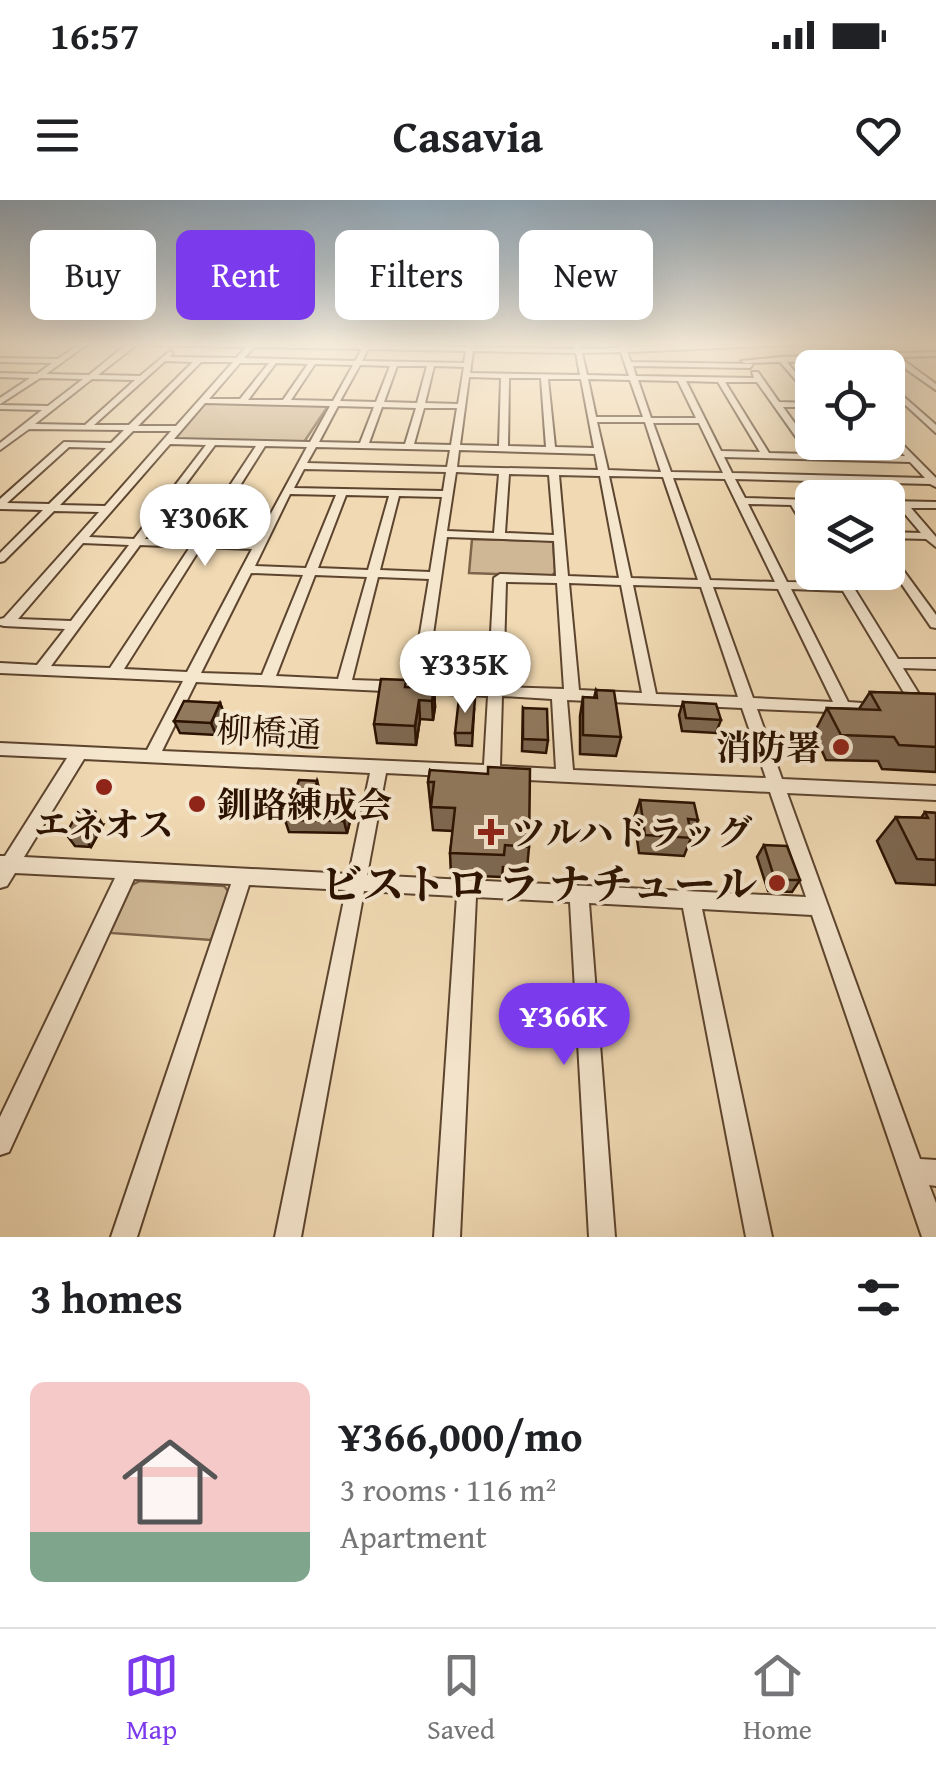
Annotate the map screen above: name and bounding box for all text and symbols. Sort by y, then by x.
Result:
text: 16:57 [50,7,140,63]
text: Casavia [393,103,543,168]
icon: menu [30,108,85,163]
icon: heart [851,108,906,163]
chip: Buy [30,230,156,320]
chip: Rent [176,230,315,320]
chip: Filters [335,230,499,320]
chip: New [519,230,653,320]
map controls [795,350,905,590]
button: locate [795,350,905,460]
button: layers [795,480,905,590]
pin: ¥306K [135,484,275,569]
text: ¥306K [162,493,248,540]
pin: ¥335K [395,631,535,716]
text: ¥335K [422,640,508,687]
street label: 柳橋通 [215,704,323,760]
place label: 消防署 [716,722,821,773]
marker: 消防署 [830,736,852,758]
marker: エネオス [93,776,115,798]
place label: 釧路練成会 [217,779,392,830]
marker: 釧路練成会 [186,793,208,815]
place label: エネオス [34,799,174,850]
place label: ツルハドラッグ [511,807,752,858]
marker: ツルハドラッグ [480,821,502,843]
place label: ビストロ ラ ナチュール [321,853,757,914]
marker: ビストロ ラ ナチュール [766,872,788,894]
pin: ¥366K [494,983,634,1068]
text: ¥366K [521,992,607,1039]
text: 3 homes [30,1267,183,1328]
icon: filters [851,1270,906,1325]
text: ¥366,000/mo [340,1405,583,1466]
icon: home [110,1422,230,1542]
text: 3 rooms · 116 m² [340,1466,556,1513]
text: Apartment [340,1513,487,1560]
tab: Map [124,1648,179,1749]
tab: Saved [427,1648,495,1749]
tab: Home [743,1648,812,1749]

